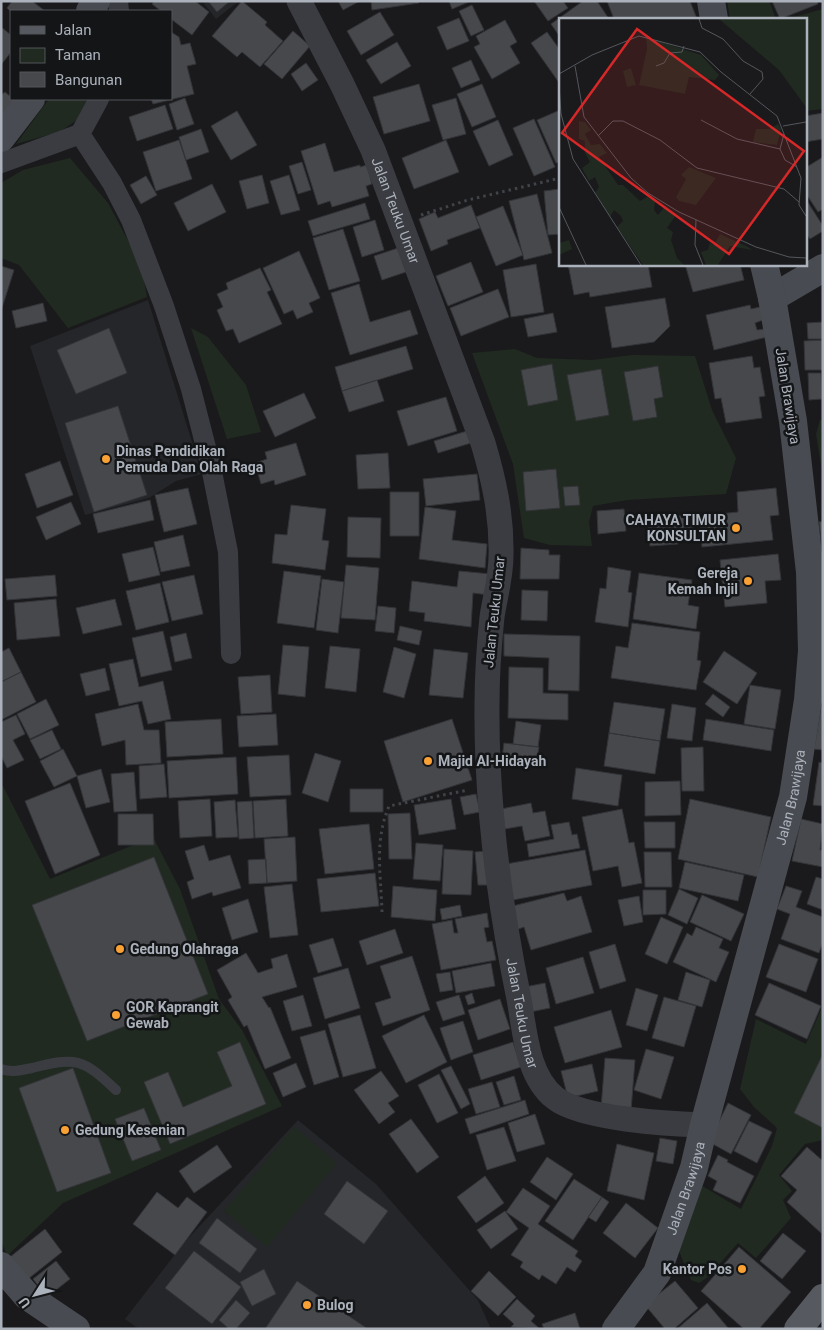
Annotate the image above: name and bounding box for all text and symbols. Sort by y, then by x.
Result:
legend [10,10,172,100]
inset map [559,18,806,265]
text: Jalan [55,21,92,39]
text: Taman [55,46,101,64]
text: Bangunan [55,71,122,89]
street label: Jalan Teuku Umar [368,155,423,266]
street label: Jalan Brawijaya [772,347,804,445]
place label: Dinas Pendidikan Pemuda Dan Olah Raga [116,443,264,475]
marker: Dinas Pendidikan Pemuda Dan Olah Raga [100,453,112,465]
place label: CAHAYA TIMUR KONSULTAN [625,512,726,544]
marker: CAHAYA TIMUR KONSULTAN [730,522,742,534]
street label: Jalan Teuku Umar [480,555,508,669]
place label: Gereja Kemah Injil [668,565,739,597]
marker: Gereja Kemah Injil [742,575,754,587]
street label: Jalan Brawijaya [772,748,808,847]
place label: Majid Al-Hidayah [438,753,546,769]
marker: Majid Al-Hidayah [422,755,434,767]
place label: Gedung Olahraga [130,941,239,957]
marker: Gedung Olahraga [114,943,126,955]
street label: Jalan Teuku Umar [503,957,541,1071]
place label: GOR Kaprangit Gewab [126,999,219,1031]
marker: GOR Kaprangit Gewab [110,1009,122,1021]
place label: Gedung Kesenian [75,1122,185,1138]
marker: Gedung Kesenian [59,1124,71,1136]
street label: Jalan Brawijaya [663,1140,708,1237]
place label: Kantor Pos [663,1261,732,1277]
marker: Kantor Pos [736,1263,748,1275]
north arrow [10,1270,60,1320]
text: U [15,1294,34,1311]
place label: Bulog [317,1297,353,1313]
marker: Bulog [301,1299,313,1311]

